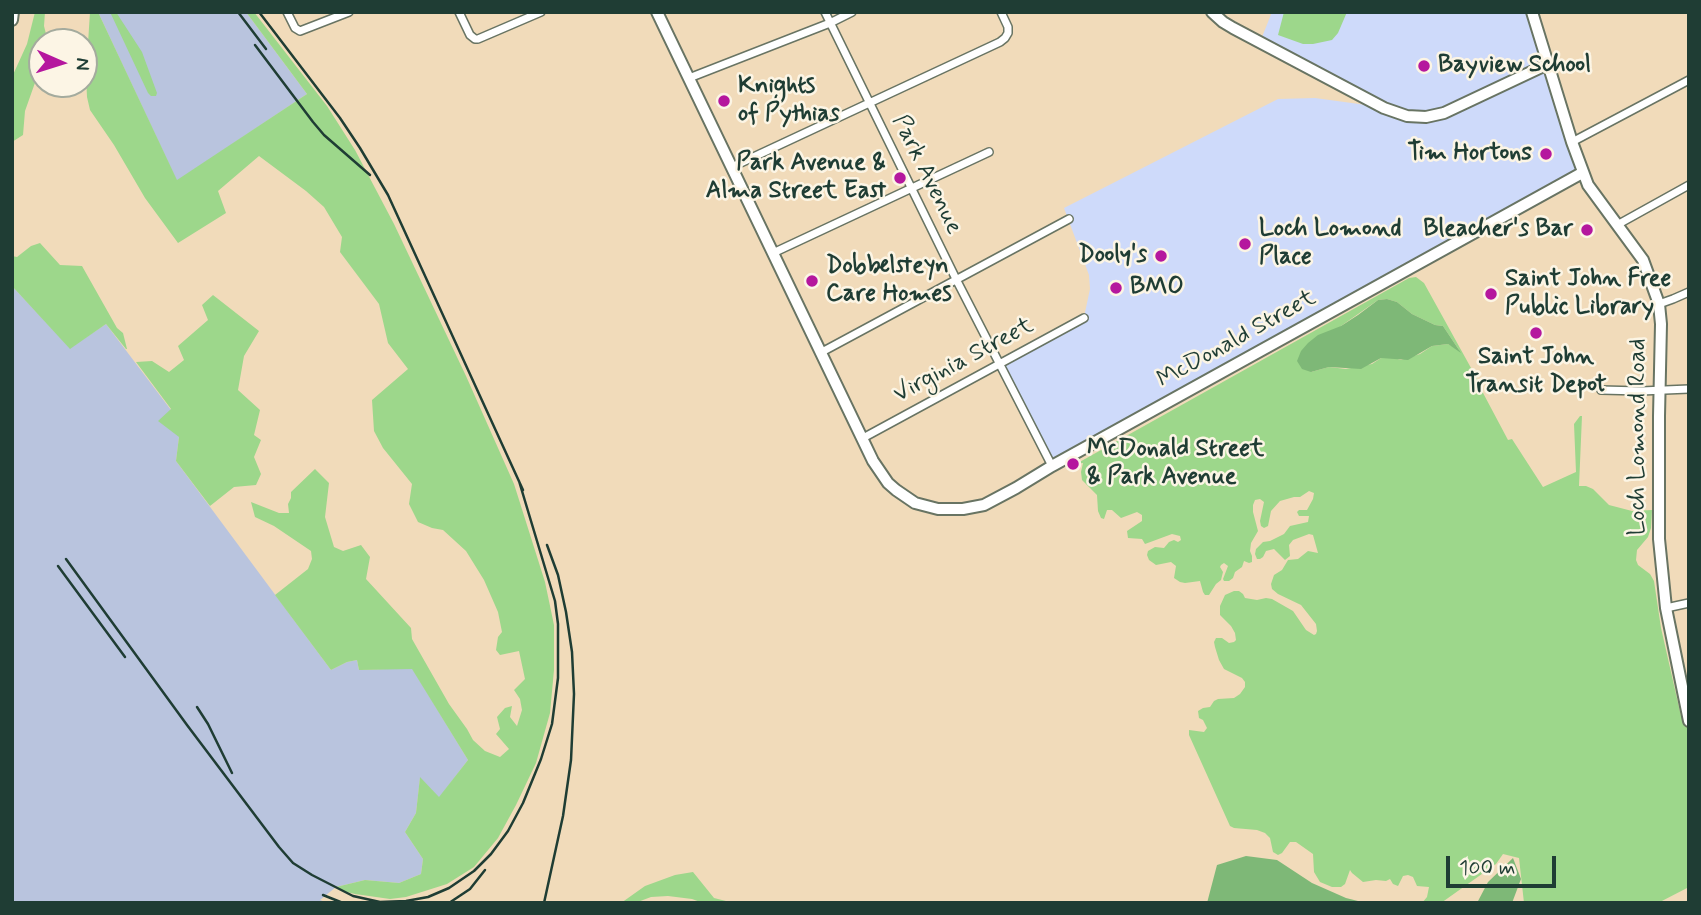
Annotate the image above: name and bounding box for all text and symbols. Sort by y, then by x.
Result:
north arrow [28,28,98,98]
place label: Bayview School [1438,52,1591,80]
text: N [70,57,95,71]
marker: Bayview School [1416,58,1432,74]
place label: Knights of Pythias [738,73,840,129]
marker: Knights of Pythias [716,93,732,109]
street label: Park Avenue [885,111,967,239]
place label: Tim Hortons [1408,140,1532,168]
marker: Tim Hortons [1538,146,1554,162]
place label: Park Avenue & Alma Street East [706,150,886,206]
marker: Park Avenue & Alma Street East [892,170,908,186]
place label: Loch Lomond Place [1259,216,1402,272]
place label: Bleacher's Bar [1423,216,1573,244]
marker: Bleacher's Bar [1579,222,1595,238]
marker: Loch Lomond Place [1237,236,1253,252]
place label: Dooly's [1078,242,1147,270]
marker: Dooly's [1153,248,1169,264]
place label: Dobbelsteyn Care Homes [826,253,952,309]
place label: Saint John Free Public Library [1505,266,1671,322]
marker: Dobbelsteyn Care Homes [804,273,820,289]
place label: BMO [1130,274,1184,302]
marker: BMO [1108,280,1124,296]
street label: McDonald Street [1153,284,1321,396]
marker: Saint John Free Public Library [1483,286,1499,302]
street label: Virginia Street [889,312,1039,410]
marker: Saint John Transit Depot [1528,325,1544,341]
street label: Loch Lomond Road [1625,338,1653,536]
place label: Saint John Transit Depot [1465,344,1607,400]
place label: McDonald Street & Park Avenue [1087,436,1264,492]
marker: McDonald Street & Park Avenue [1065,456,1081,472]
scale bar [1449,842,1559,886]
text: 100 m [1459,854,1515,882]

